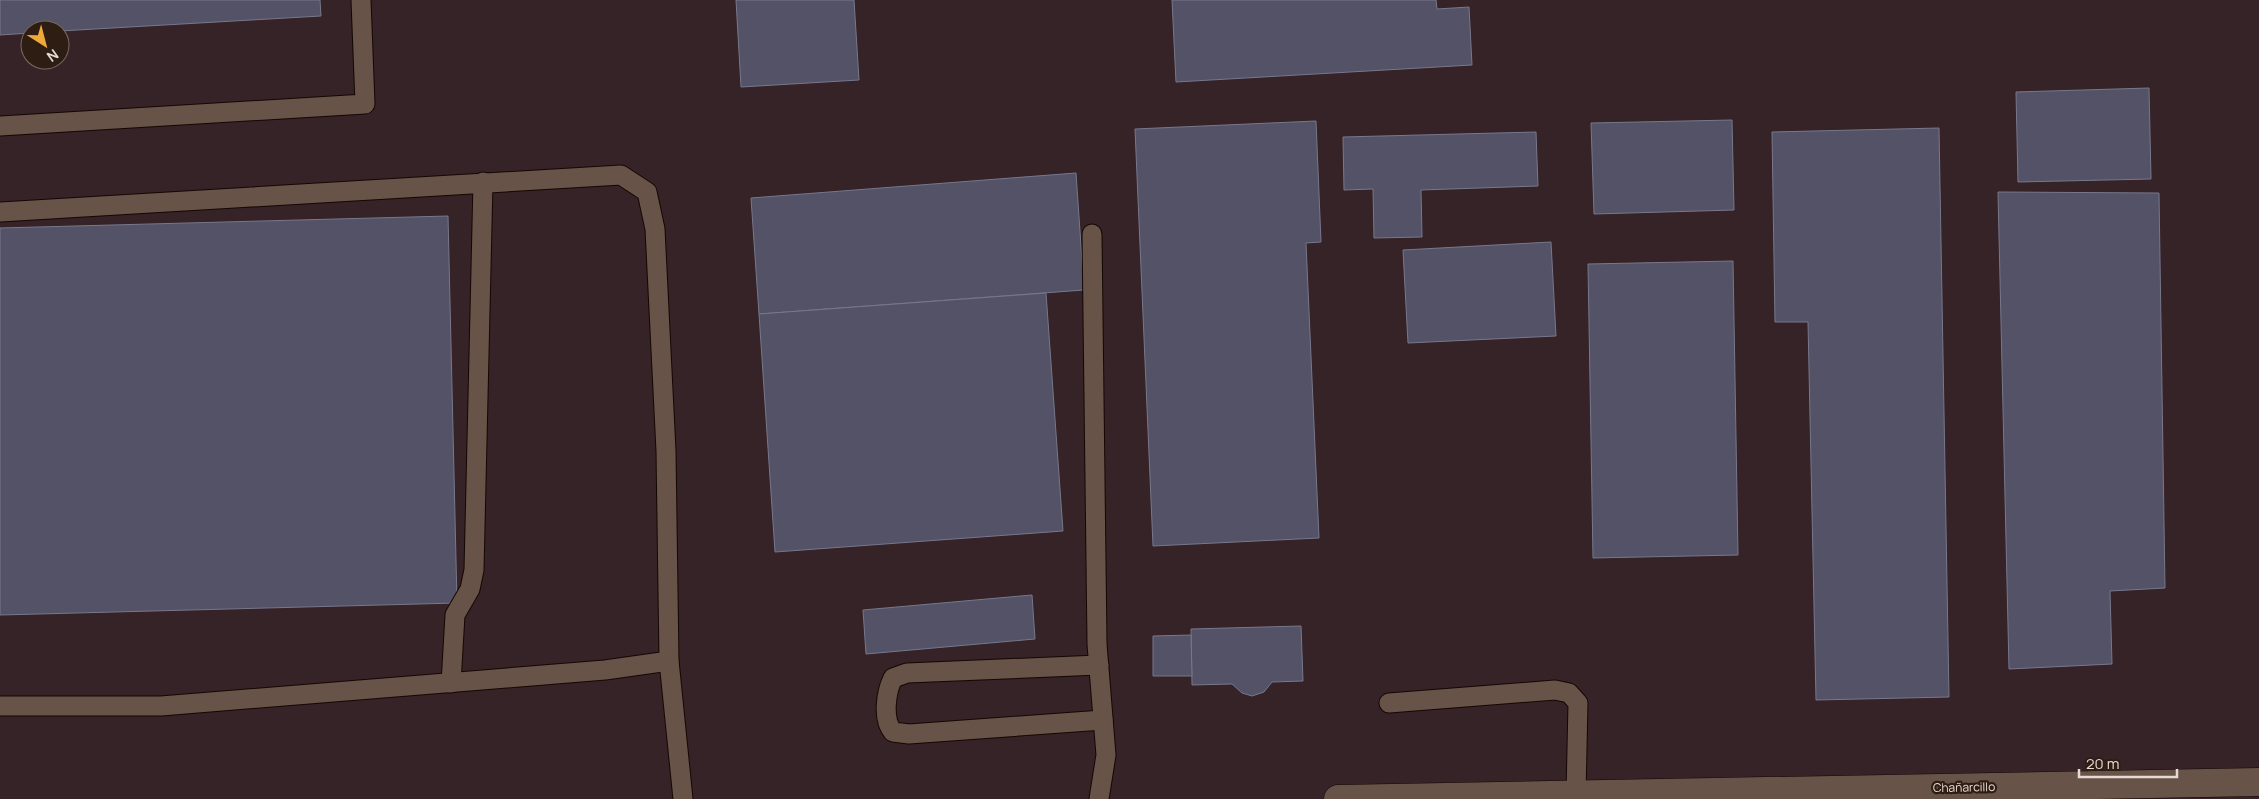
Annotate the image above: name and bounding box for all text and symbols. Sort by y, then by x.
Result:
north arrow [20,20,70,70]
text: N [43,45,63,67]
scale bar [2079,746,2176,778]
text: 20 m [2086,753,2119,774]
street label: Chañarcillo [1933,778,1995,796]

